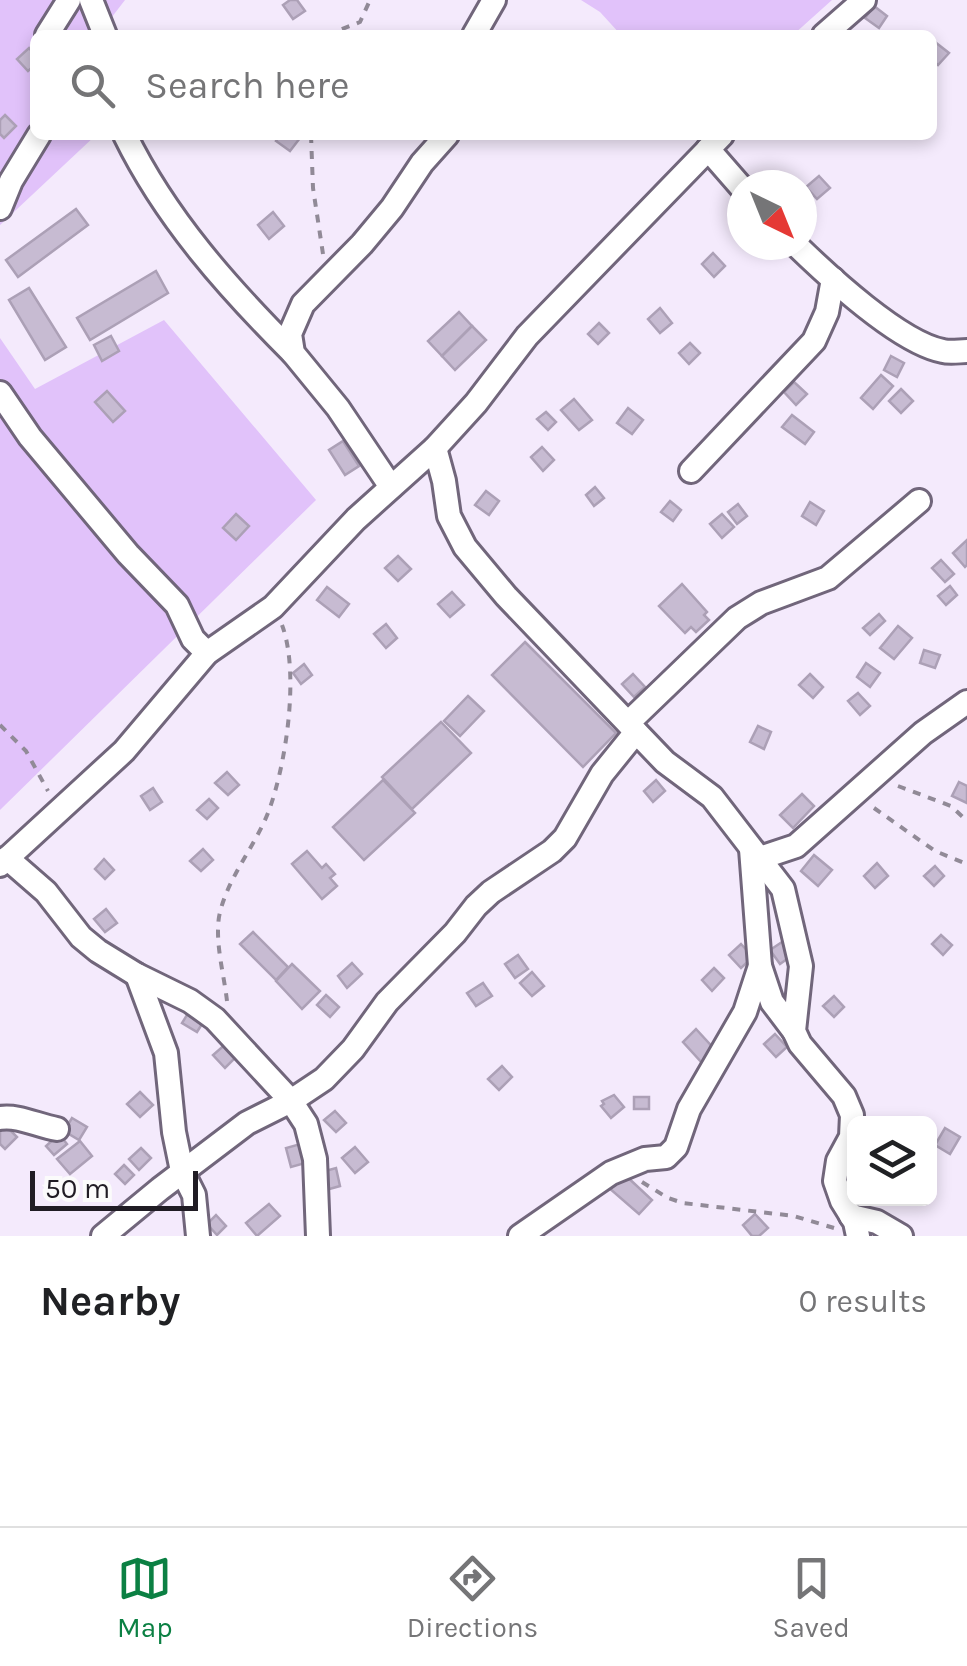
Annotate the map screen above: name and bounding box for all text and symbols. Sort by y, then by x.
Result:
search box [30,30,937,140]
icon: search [65,58,120,113]
text: Search here [145,63,349,108]
north arrow [727,170,817,260]
map controls [847,1116,937,1206]
button: layers [847,1116,937,1206]
scale bar [30,1166,198,1210]
text: 50 m [45,1172,110,1205]
text: Nearby [40,1276,180,1326]
text: 0 results [798,1283,927,1320]
tab: Map [117,1551,173,1644]
tab: Directions [407,1551,538,1644]
tab: Saved [772,1551,850,1644]

